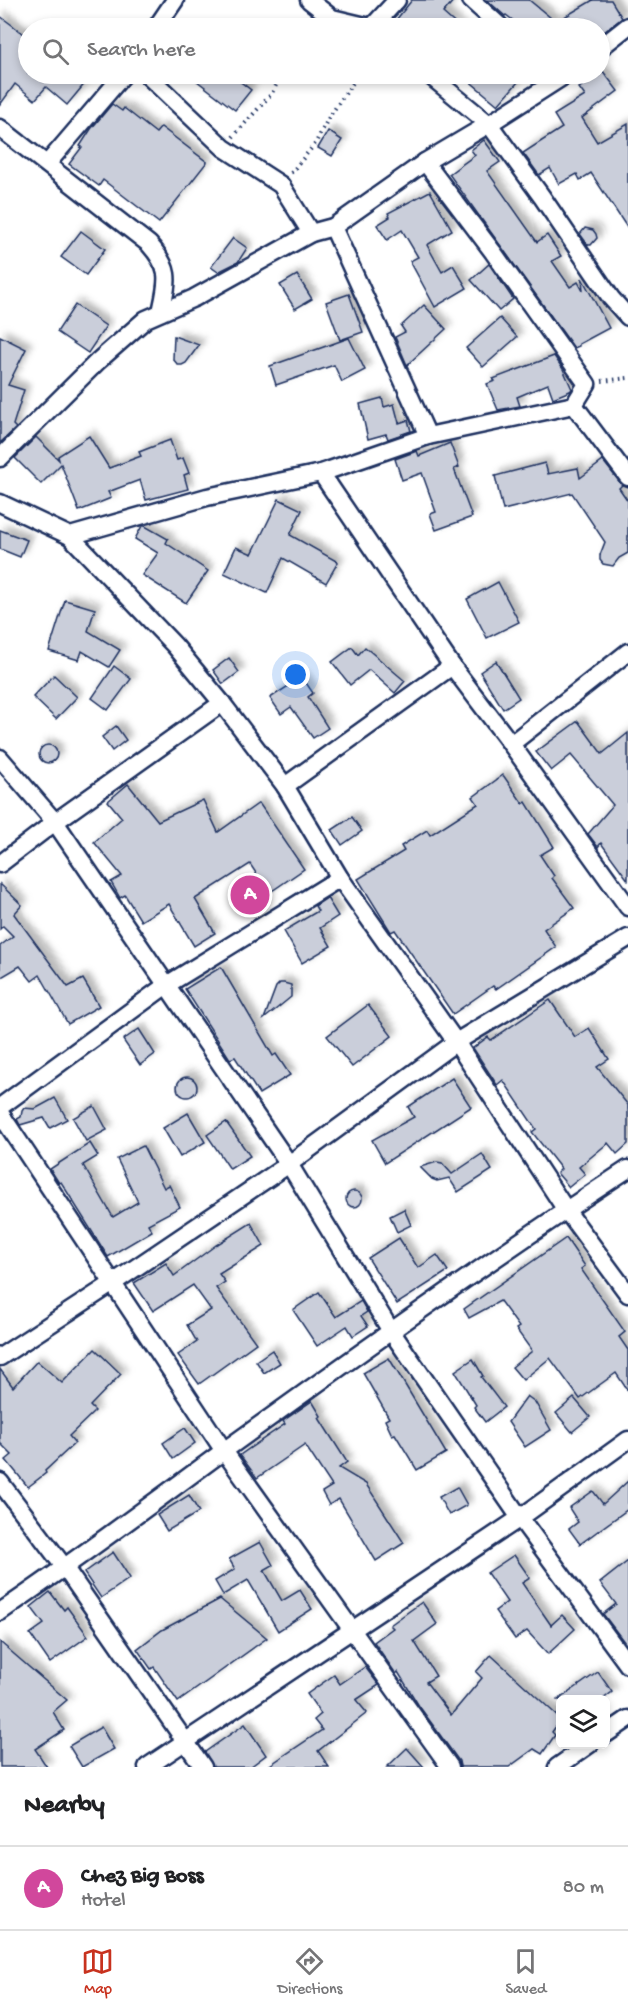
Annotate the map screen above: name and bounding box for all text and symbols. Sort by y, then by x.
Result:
search box [18,18,610,84]
icon: search [39,35,72,68]
text: Search here [87,38,195,64]
your location [281,660,310,689]
pin: A [230,872,270,918]
map controls [556,1695,610,1749]
button: layers [556,1695,610,1749]
text: Nearby [24,1791,105,1822]
text: Chez Big Boss [81,1864,204,1890]
text: A [38,1877,49,1900]
text: 80 m [563,1877,604,1900]
text: Hotel [81,1890,126,1913]
tab: Map [81,1945,114,2000]
tab: Directions [277,1945,343,2000]
tab: Saved [505,1945,546,2000]

